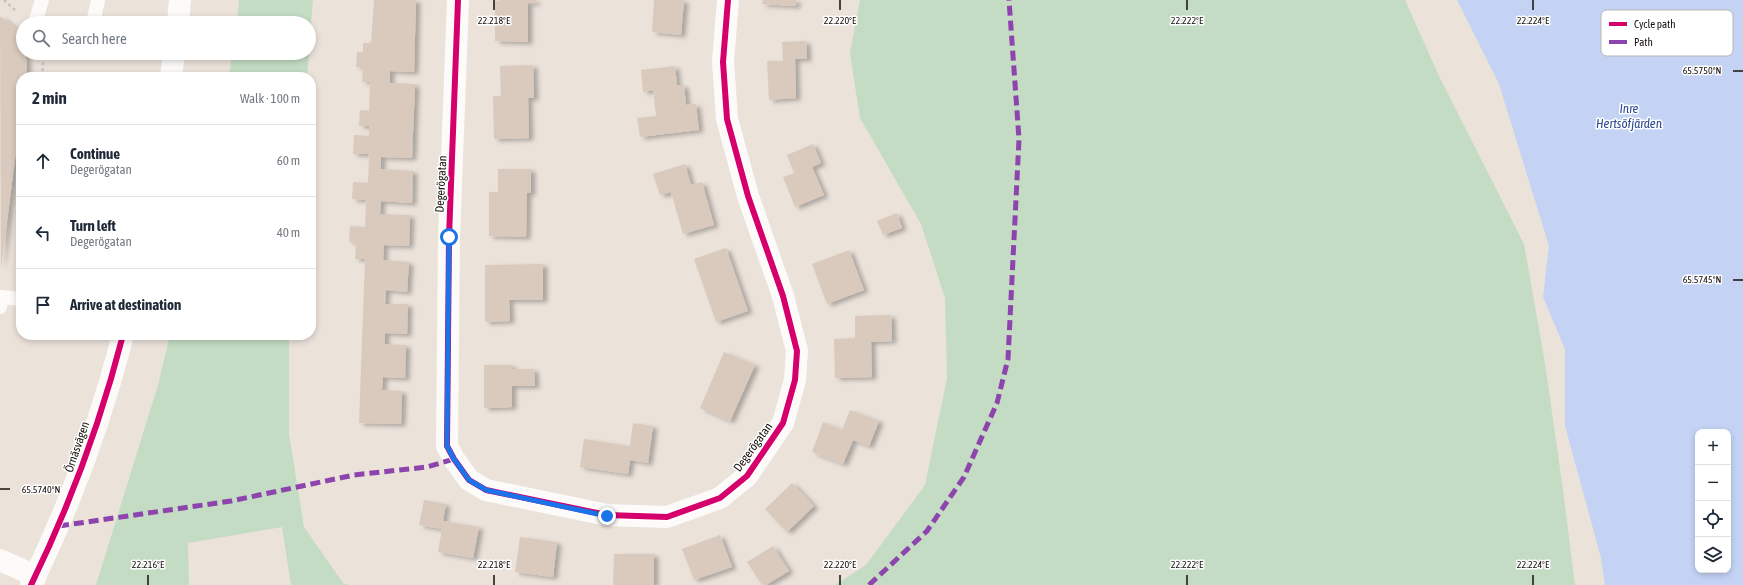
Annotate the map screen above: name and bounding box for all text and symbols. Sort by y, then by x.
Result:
legend [1601,10,1733,56]
text: 22.218°E [478,15,511,26]
text: 22.220°E [824,15,857,26]
text: 22.222°E [1171,15,1204,26]
text: 22.224°E [1517,15,1550,26]
search box [16,16,316,60]
text: Cycle path [1634,18,1676,30]
icon: search [30,27,52,49]
text: Search here [62,30,127,47]
text: Path [1634,36,1653,48]
text: 65.5750°N [1683,65,1721,76]
text: 2 min [32,88,67,108]
text: Walk · 100 m [240,91,300,106]
water label: Inre Hertsöfjärden [1596,101,1663,131]
text: Continue [70,145,120,162]
icon: ahead [32,150,54,172]
text: 60 m [277,153,300,168]
street label: Degerögatan [433,155,449,213]
text: Degerögatan [70,162,132,177]
text: Turn left [70,217,116,234]
icon: left [32,222,54,244]
text: 40 m [277,225,300,240]
route start [440,228,458,246]
text: Degerögatan [70,234,132,249]
text: 65.5745°N [1683,274,1721,285]
icon: arrive [32,294,54,316]
text: Arrive at destination [70,296,181,313]
street label: Örnäsvägen [62,420,92,474]
street label: Degerögatan [731,420,775,474]
map controls [1695,429,1731,573]
button: + [1695,429,1731,465]
button: − [1695,465,1731,501]
text: 65.5740°N [22,484,60,495]
button: locate [1695,501,1731,537]
route end [598,507,616,525]
button: layers [1695,537,1731,573]
text: 22.216°E [132,559,165,570]
text: 22.218°E [478,559,511,570]
text: 22.220°E [824,559,857,570]
text: 22.222°E [1171,559,1204,570]
text: 22.224°E [1517,559,1550,570]

